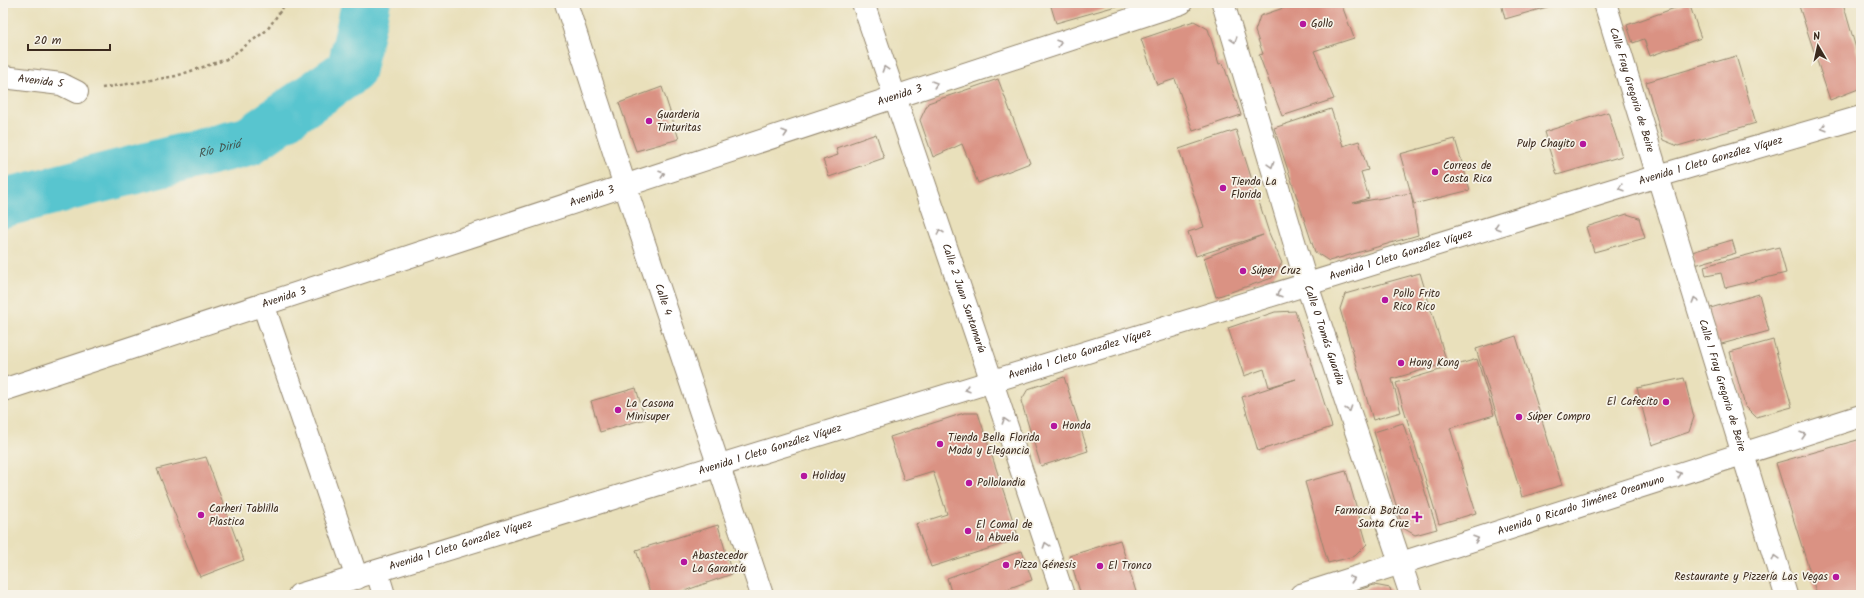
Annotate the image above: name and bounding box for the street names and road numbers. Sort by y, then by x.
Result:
street label: Calle Fray Gregorio de Beire [1604,25,1659,155]
street label: Avenida 5 [17,70,66,93]
street label: Avenida 3 [875,80,925,111]
street label: Avenida 1 Cleto González Víquez [1637,131,1785,190]
street label: Avenida 3 [567,181,617,212]
street label: Avenida 1 Cleto González Víquez [1327,225,1475,286]
street label: Calle 2 Juan Santamaría [936,241,991,356]
street label: Calle 4 [649,281,677,318]
street label: Avenida 3 [259,282,309,313]
street label: Calle 0 Tomás Guardia [1299,283,1349,387]
street label: Calle 1 Fray Gregorio de Beire [1693,317,1751,454]
street label: Avenida 1 Cleto González Víquez [1006,324,1154,385]
street label: Avenida 1 Cleto González Víquez [696,419,844,480]
street label: Avenida 0 Ricardo Jiménez Oreamuno [1495,470,1667,541]
street label: Avenida 1 Cleto González Víquez [387,515,535,576]

